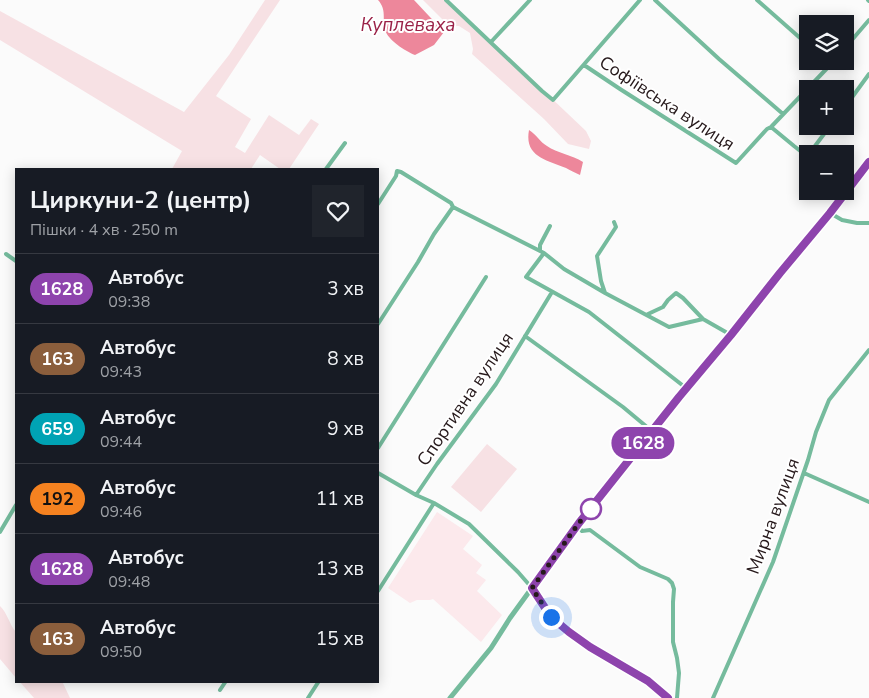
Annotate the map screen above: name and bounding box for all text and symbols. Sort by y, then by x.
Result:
water label: Куплеваха [361,12,455,38]
map controls [799,15,854,200]
button: layers [799,15,854,70]
street label: Софіївська вулиця [595,50,739,156]
button: + [799,80,854,135]
button: − [799,145,854,200]
text: Циркуни-2 (центр) [30,184,251,216]
button: heart [312,185,364,237]
text: Пішки · 4 хв · 250 m [30,219,178,241]
text: Автобус [108,265,184,291]
text: 3 хв [327,276,364,302]
text: 1628 [40,277,83,301]
text: 09:38 [108,291,150,313]
street label: Спортивна вулиця [411,327,519,471]
text: Автобус [100,335,176,361]
text: 8 хв [327,346,364,372]
text: 163 [41,347,74,371]
text: 09:43 [100,361,142,383]
text: Автобус [100,405,176,431]
text: 9 хв [327,416,364,442]
text: 659 [41,417,74,441]
line badge: 1628 [608,427,678,459]
text: 09:44 [100,431,142,453]
text: 1628 [621,431,665,455]
street label: Мирна вулиця [741,455,805,577]
text: Автобус [100,475,176,501]
text: 11 хв [316,486,364,512]
text: 192 [41,487,74,511]
unlabelled marker [580,498,602,520]
text: 09:46 [100,501,142,523]
text: Автобус [108,545,184,571]
text: 13 хв [316,556,364,582]
text: 1628 [40,557,83,581]
text: 09:48 [108,571,150,593]
your location [539,605,564,630]
text: Автобус [100,615,176,641]
text: 15 хв [316,626,364,652]
text: 163 [41,627,74,651]
text: 09:50 [100,641,142,663]

